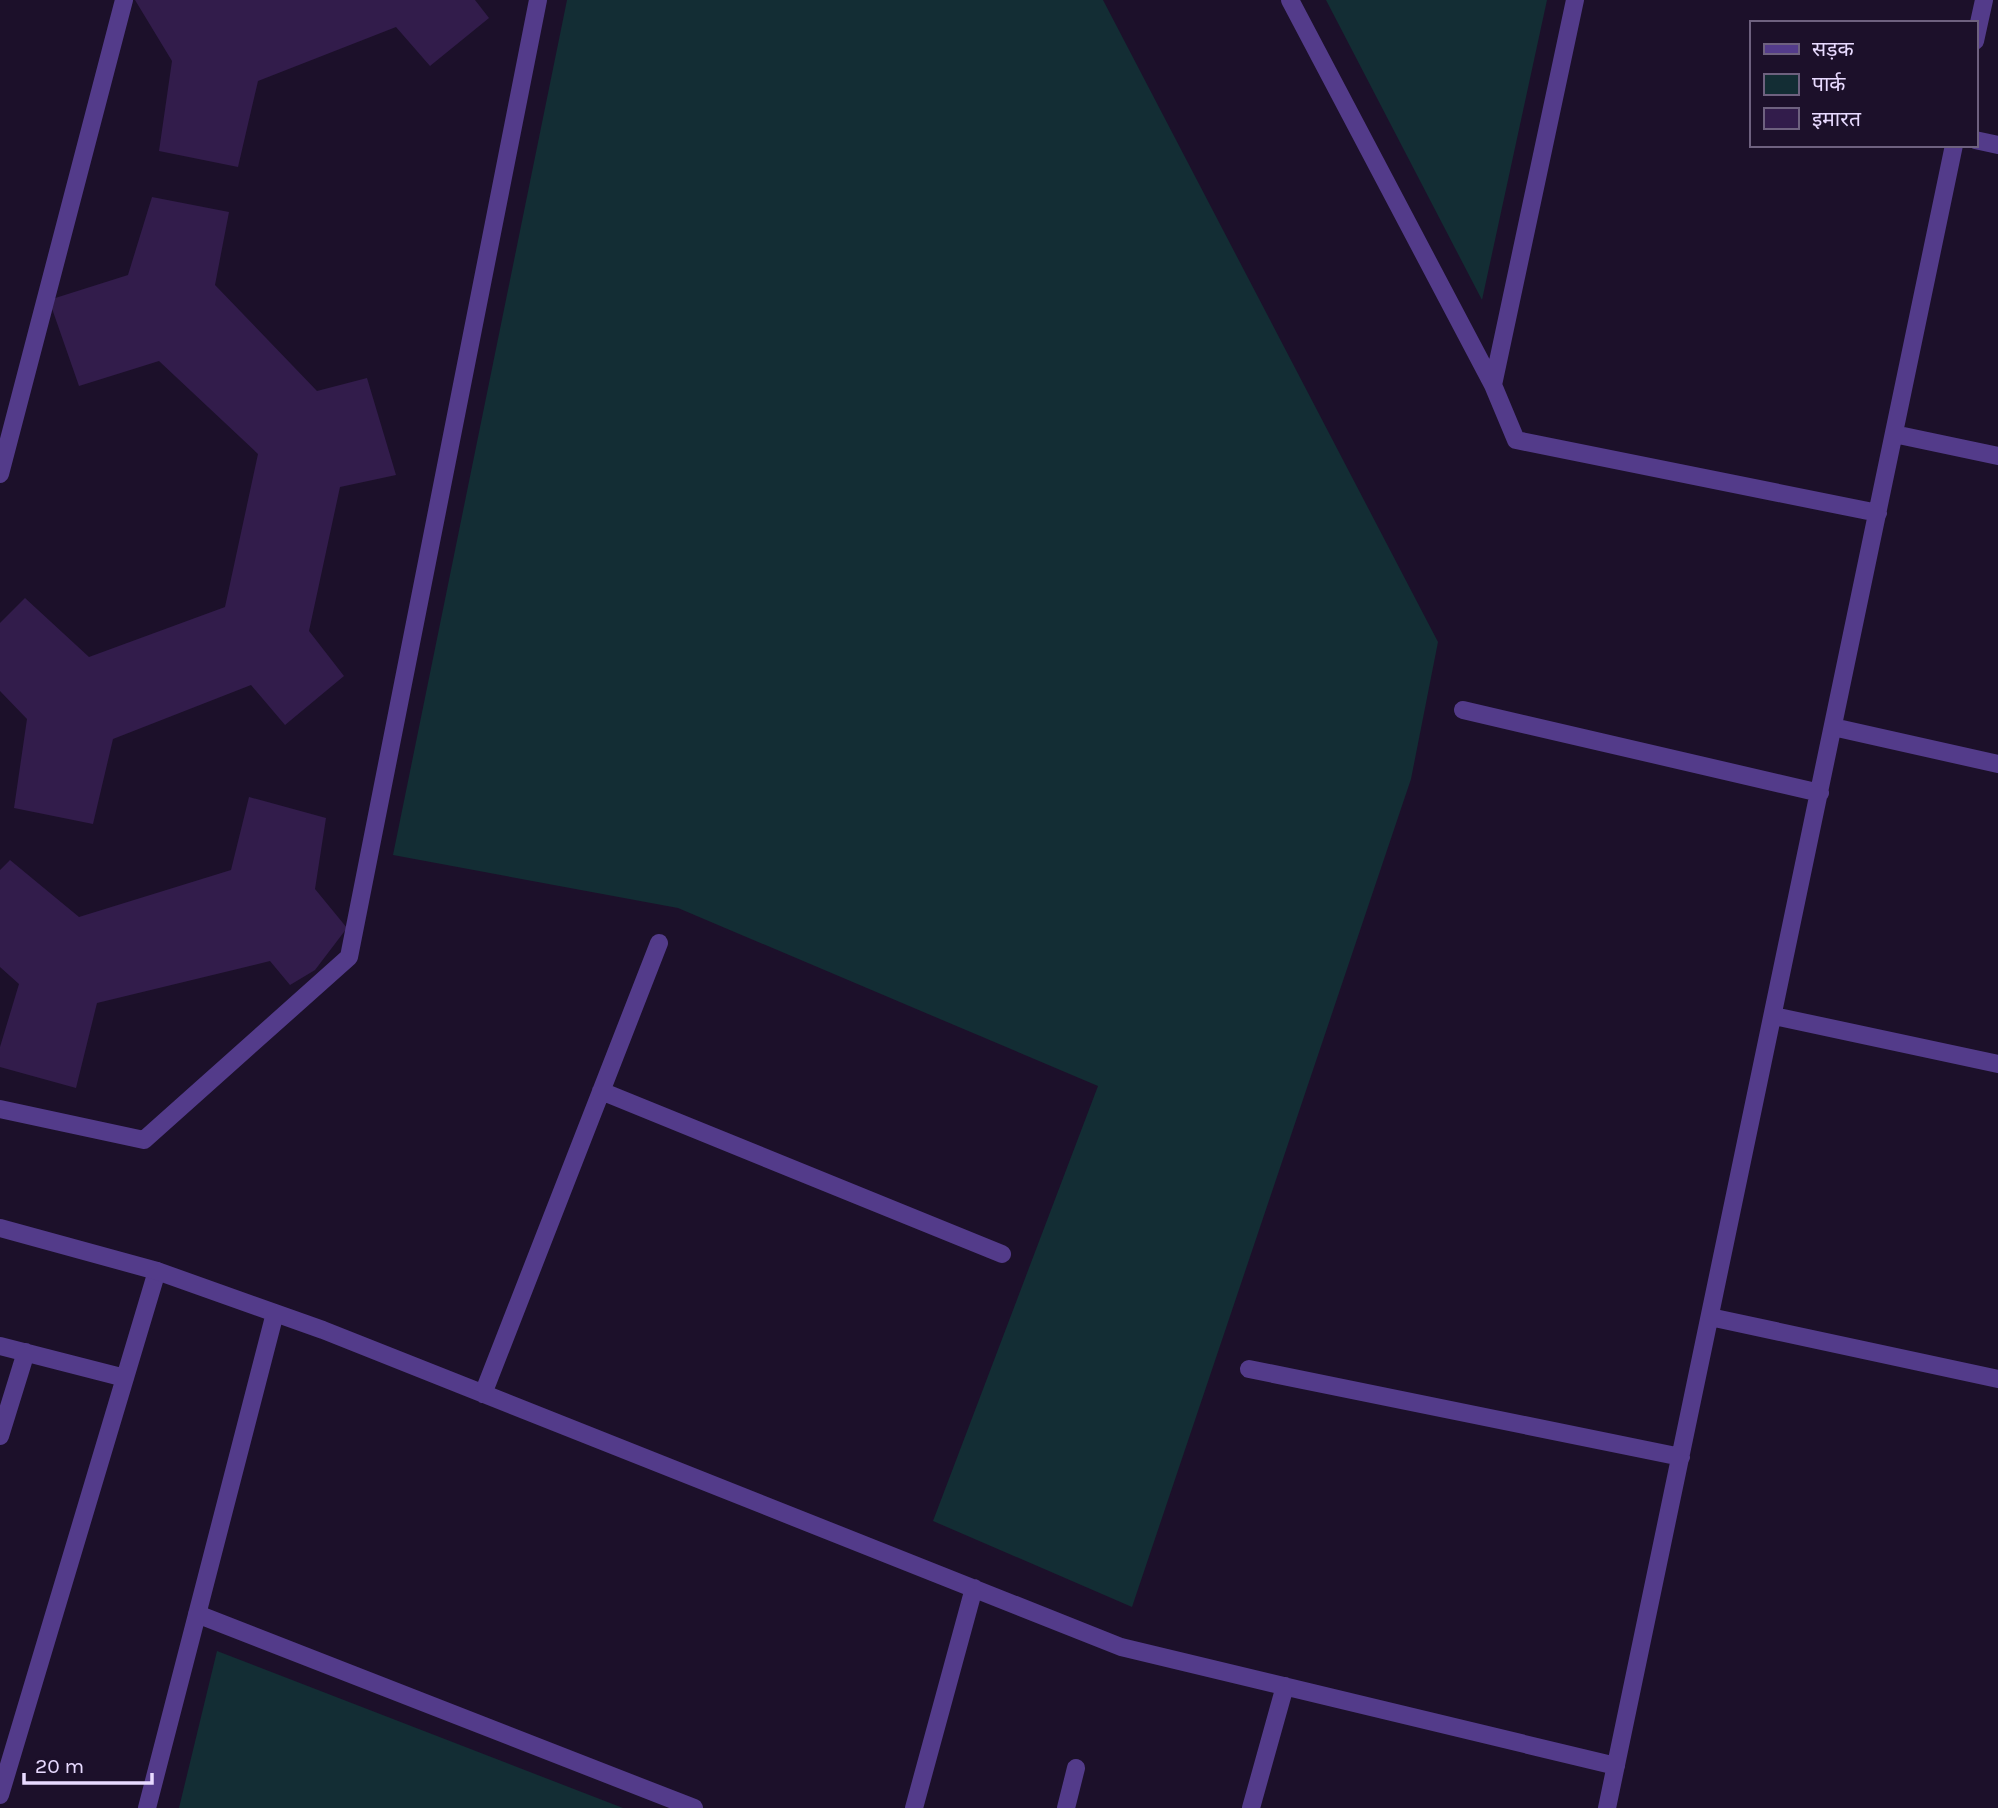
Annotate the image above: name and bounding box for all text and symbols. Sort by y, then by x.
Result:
legend [1750,21,1977,147]
text: सड़क [1812,37,1854,61]
text: पार्क [1812,72,1846,96]
text: इमारत [1812,107,1862,131]
scale bar [24,1742,152,1786]
text: 20 m [35,1754,84,1778]

